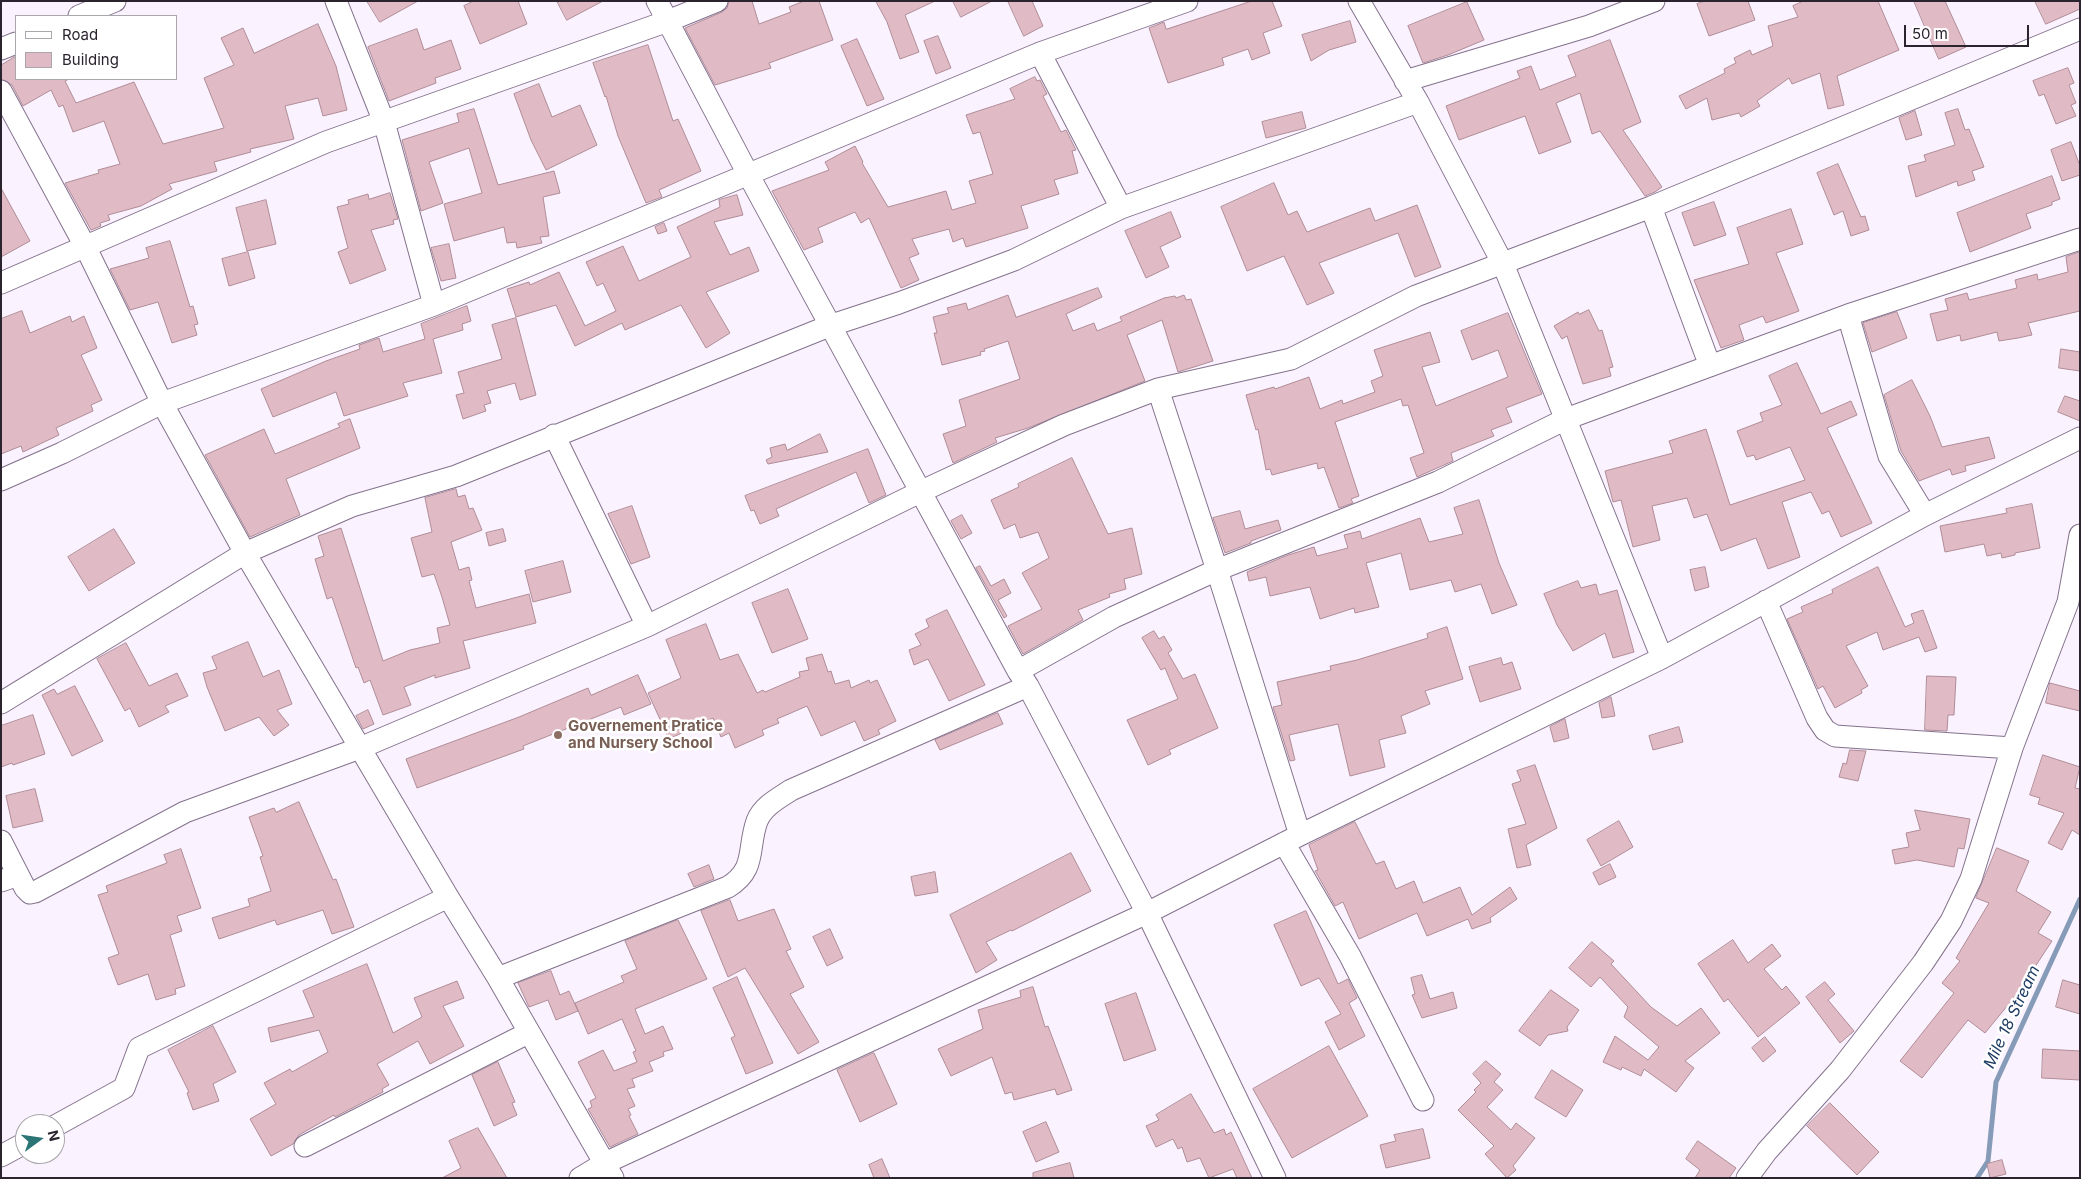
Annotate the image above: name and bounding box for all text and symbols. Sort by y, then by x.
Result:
legend [15,15,178,80]
scale bar [1906,15,2031,47]
text: 50 m [1912,24,1948,43]
text: Road [62,25,98,44]
text: Building [62,50,119,69]
place label: Governement Pratice and Nursery School [568,717,723,752]
marker: Governement Pratice and Nursery School [552,729,564,741]
water label: Mile 18 Stream [1980,963,2044,1071]
north arrow [15,1114,65,1164]
text: N [45,1128,64,1143]

